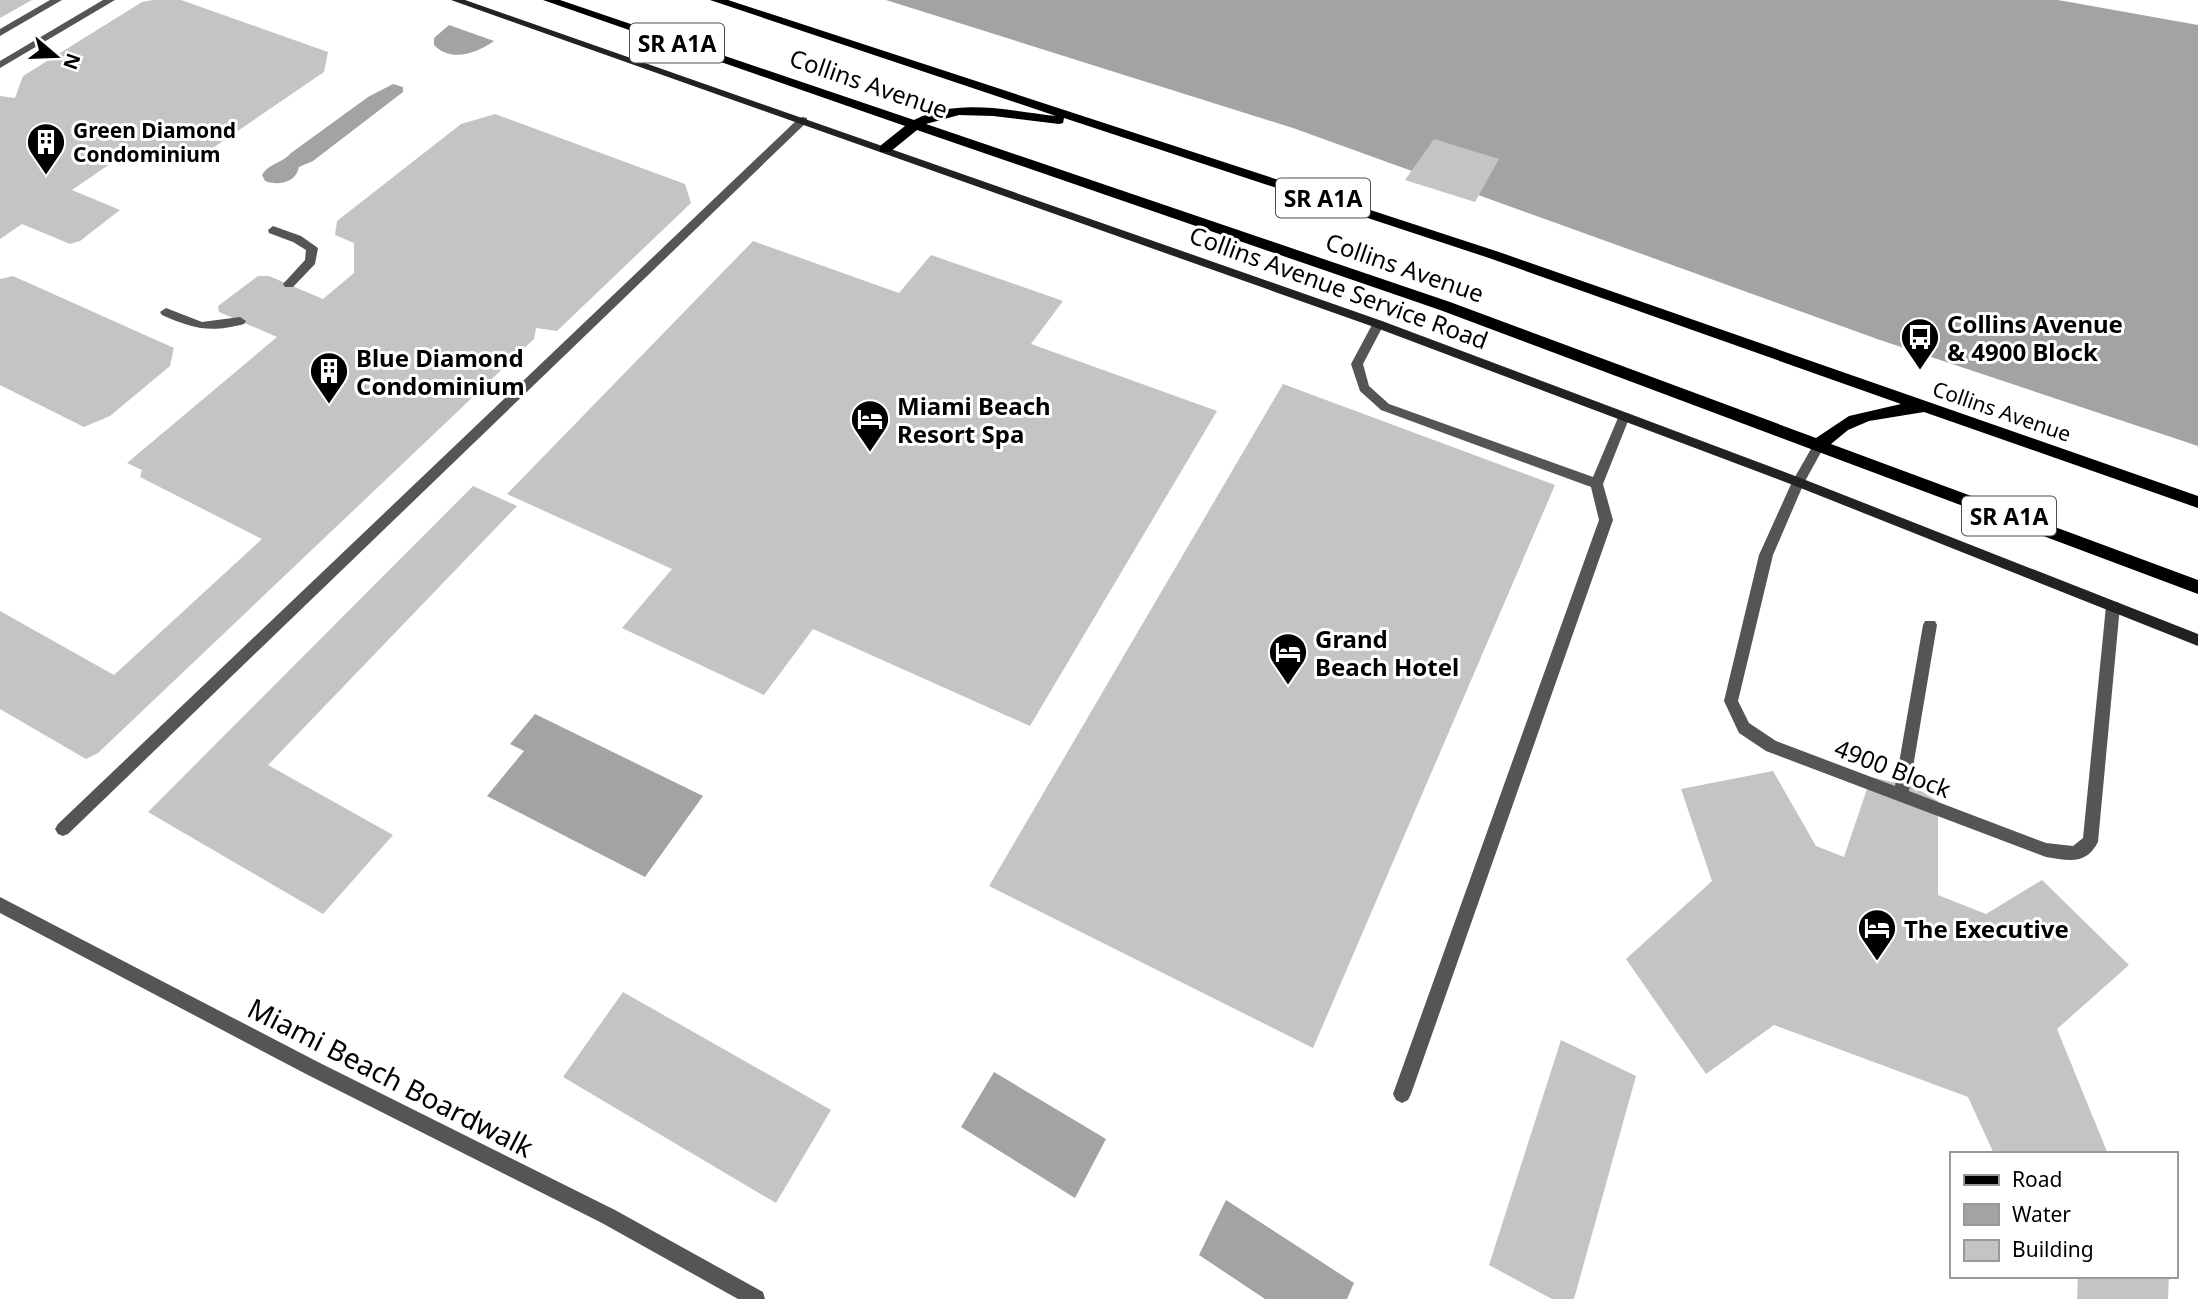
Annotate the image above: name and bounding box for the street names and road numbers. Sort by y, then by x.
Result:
road number: SR A1A [630,24,724,62]
street label: Collins Avenue [786,41,952,125]
road number: SR A1A [1276,178,1370,218]
street label: Collins Avenue Service Road [1185,218,1493,356]
street label: Collins Avenue [1322,225,1488,309]
street label: Collins Avenue [1929,374,2075,448]
road number: SR A1A [1962,496,2056,536]
street label: 4900 Block [1830,731,1956,805]
street label: Miami Beach Boardwalk [242,988,540,1166]

